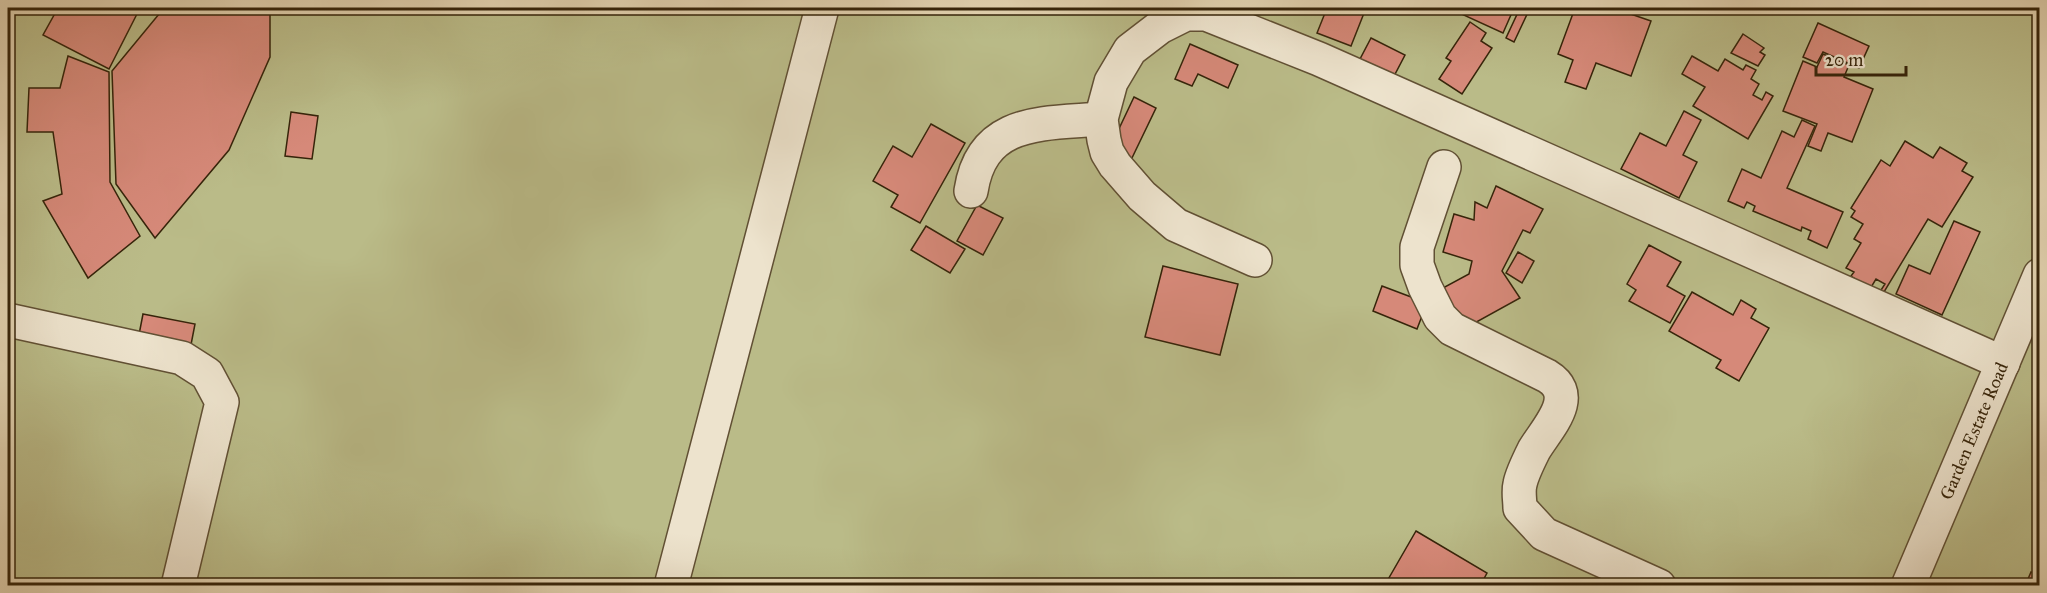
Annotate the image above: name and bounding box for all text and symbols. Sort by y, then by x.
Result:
scale bar [1816,39,1906,77]
text: 20 m [1825,49,1863,71]
street label: Garden Estate Road [1935,359,2013,503]

